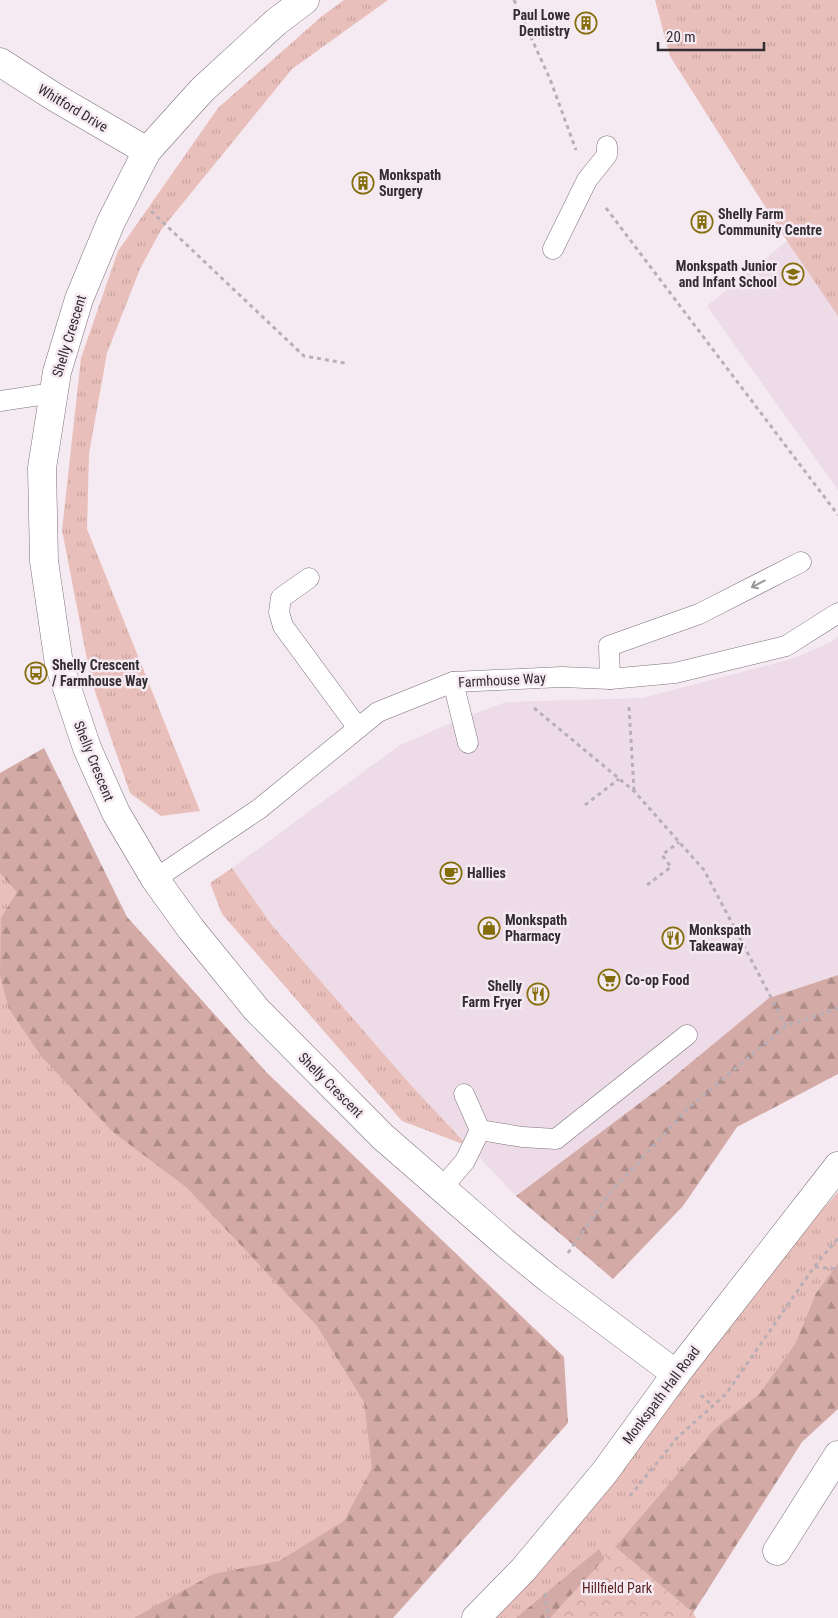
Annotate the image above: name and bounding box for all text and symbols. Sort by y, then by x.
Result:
place label: Paul Lowe Dentistry [513,7,571,39]
building icon: Paul Lowe Dentistry [574,11,598,35]
scale bar [658,20,764,52]
text: 20 m [666,28,696,46]
street label: Whitford Drive [35,81,111,135]
place label: Monkspath Surgery [379,167,441,199]
building icon: Monkspath Surgery [351,171,375,195]
place label: Shelly Farm Community Centre [718,206,822,238]
building icon: Shelly Farm Community Centre [690,210,714,234]
place label: Monkspath Junior and Infant School [676,258,777,290]
school or university icon: Monkspath Junior and Infant School [781,262,805,286]
street label: Shelly Crescent [49,293,89,379]
one-way arrow [751,580,766,589]
place label: Shelly Crescent / Farmhouse Way [52,657,149,689]
bus stop icon: Shelly Crescent / Farmhouse Way [24,661,48,685]
street label: Farmhouse Way [458,670,546,690]
street label: Shelly Crescent [71,719,117,803]
cafe icon: Hallies [439,861,463,885]
place label: Hallies [467,865,506,881]
place label: Monkspath Pharmacy [505,912,567,944]
shop icon: Monkspath Pharmacy [477,916,501,940]
place label: Monkspath Takeaway [689,922,751,954]
restaurant icon: Monkspath Takeaway [661,926,685,950]
supermarket icon: Co-op Food [597,968,621,992]
place label: Co-op Food [625,972,690,988]
place label: Shelly Farm Fryer [462,978,523,1010]
restaurant icon: Shelly Farm Fryer [526,982,550,1006]
street label: Shelly Crescent [295,1049,367,1121]
street label: Monkspath Hall Road [619,1343,703,1447]
park label: Hillfield Park [582,1580,653,1596]

